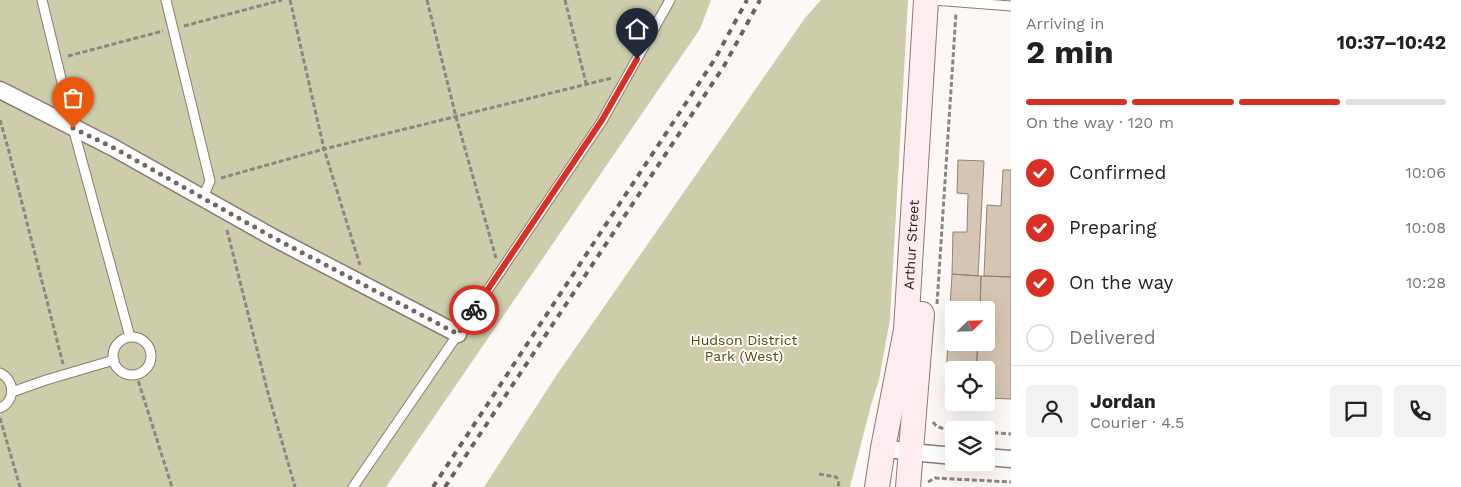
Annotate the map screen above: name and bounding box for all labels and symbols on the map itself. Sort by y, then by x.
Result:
pin [616,8,658,59]
pin [52,77,94,128]
street label: Arthur Street [900,199,922,290]
courier [449,285,499,335]
north arrow [945,301,995,351]
park label: Hudson District Park (West) [691,332,798,364]

